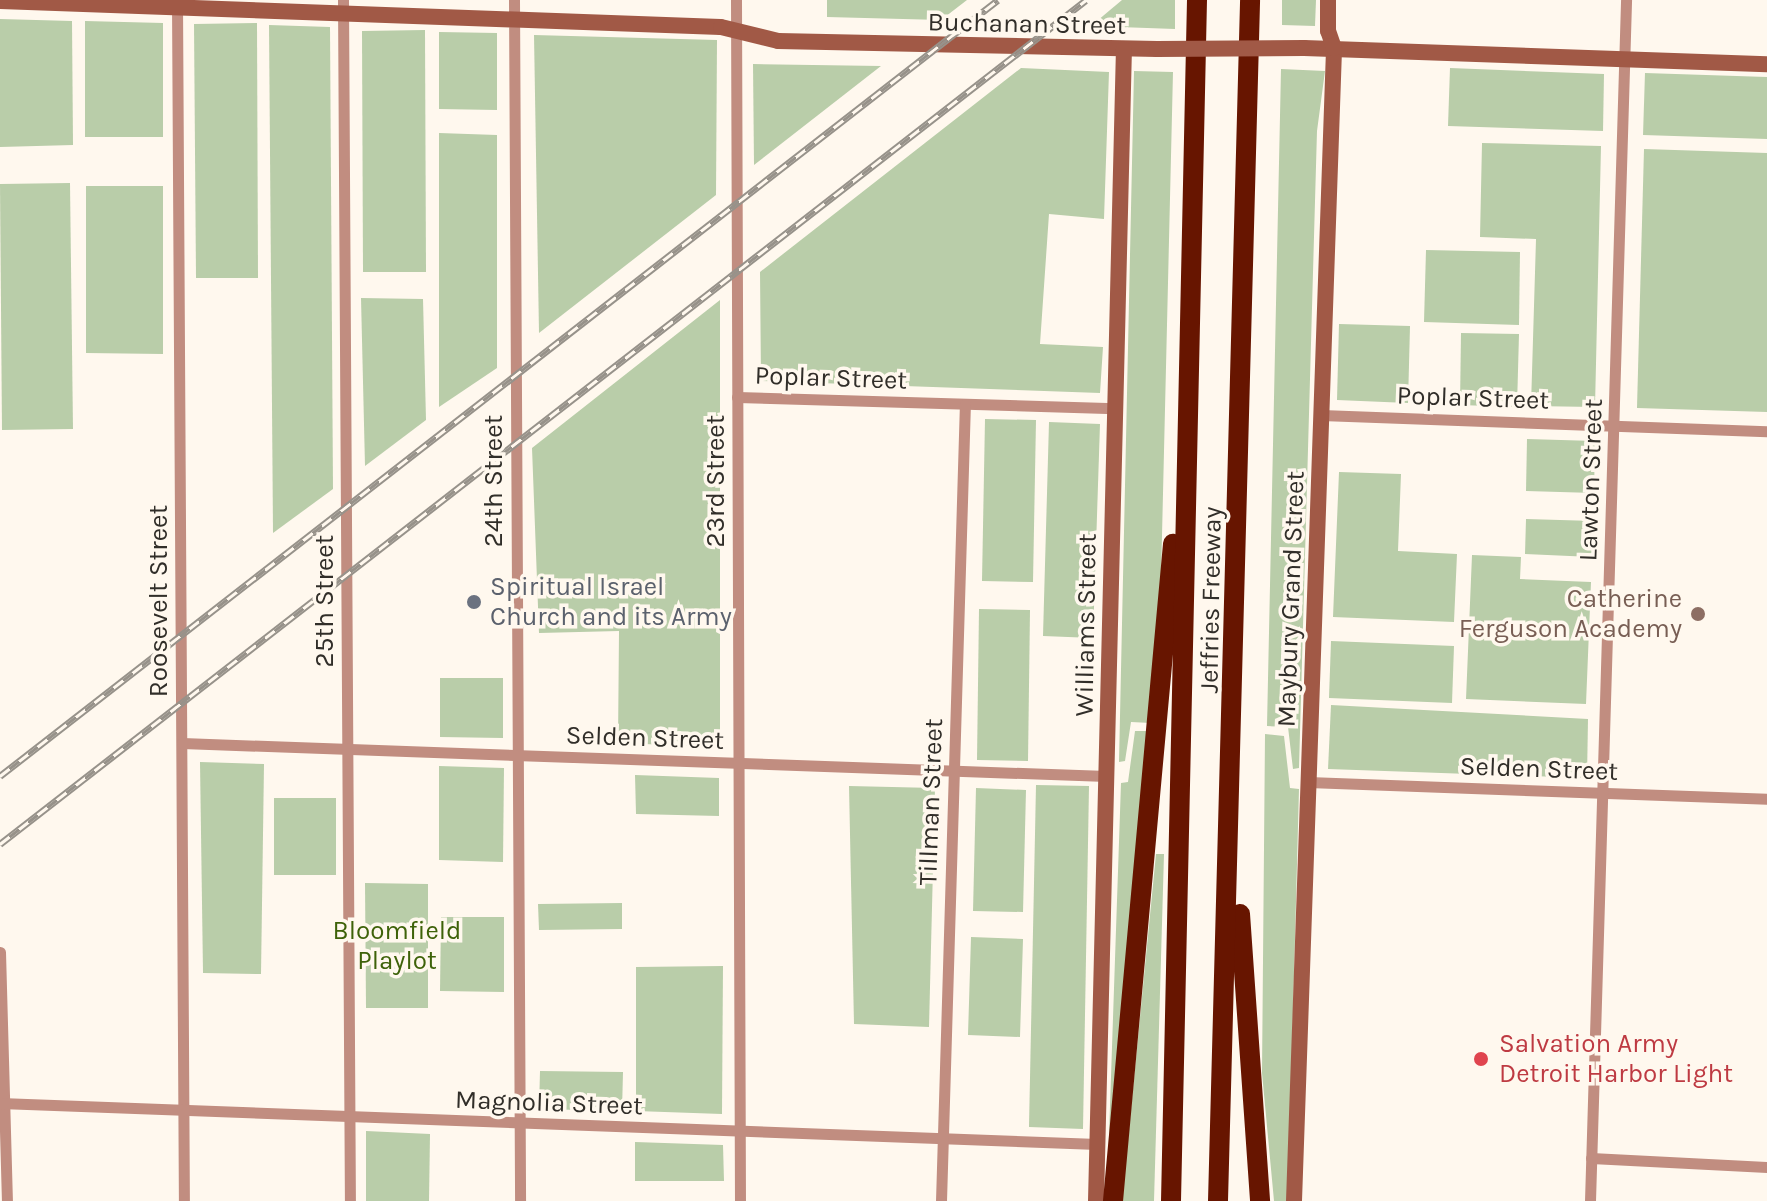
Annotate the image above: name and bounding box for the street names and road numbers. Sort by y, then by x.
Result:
street label: Buchanan Street [927,7,1127,41]
street label: Poplar Street [754,360,908,396]
street label: Poplar Street [1396,380,1550,416]
street label: Lawton Street [1573,398,1609,562]
street label: 24th Street [478,415,510,547]
street label: 23rd Street [700,415,732,547]
street label: Maybury Grand Street [1271,470,1311,728]
street label: Roosevelt Street [143,505,175,697]
street label: Jeffries Freeway [1194,506,1228,694]
street label: Williams Street [1069,533,1103,717]
street label: 25th Street [309,535,341,667]
street label: Tillman Street [912,718,950,886]
street label: Selden Street [565,720,725,756]
street label: Selden Street [1459,751,1619,787]
street label: Magnolia Street [455,1084,643,1122]

